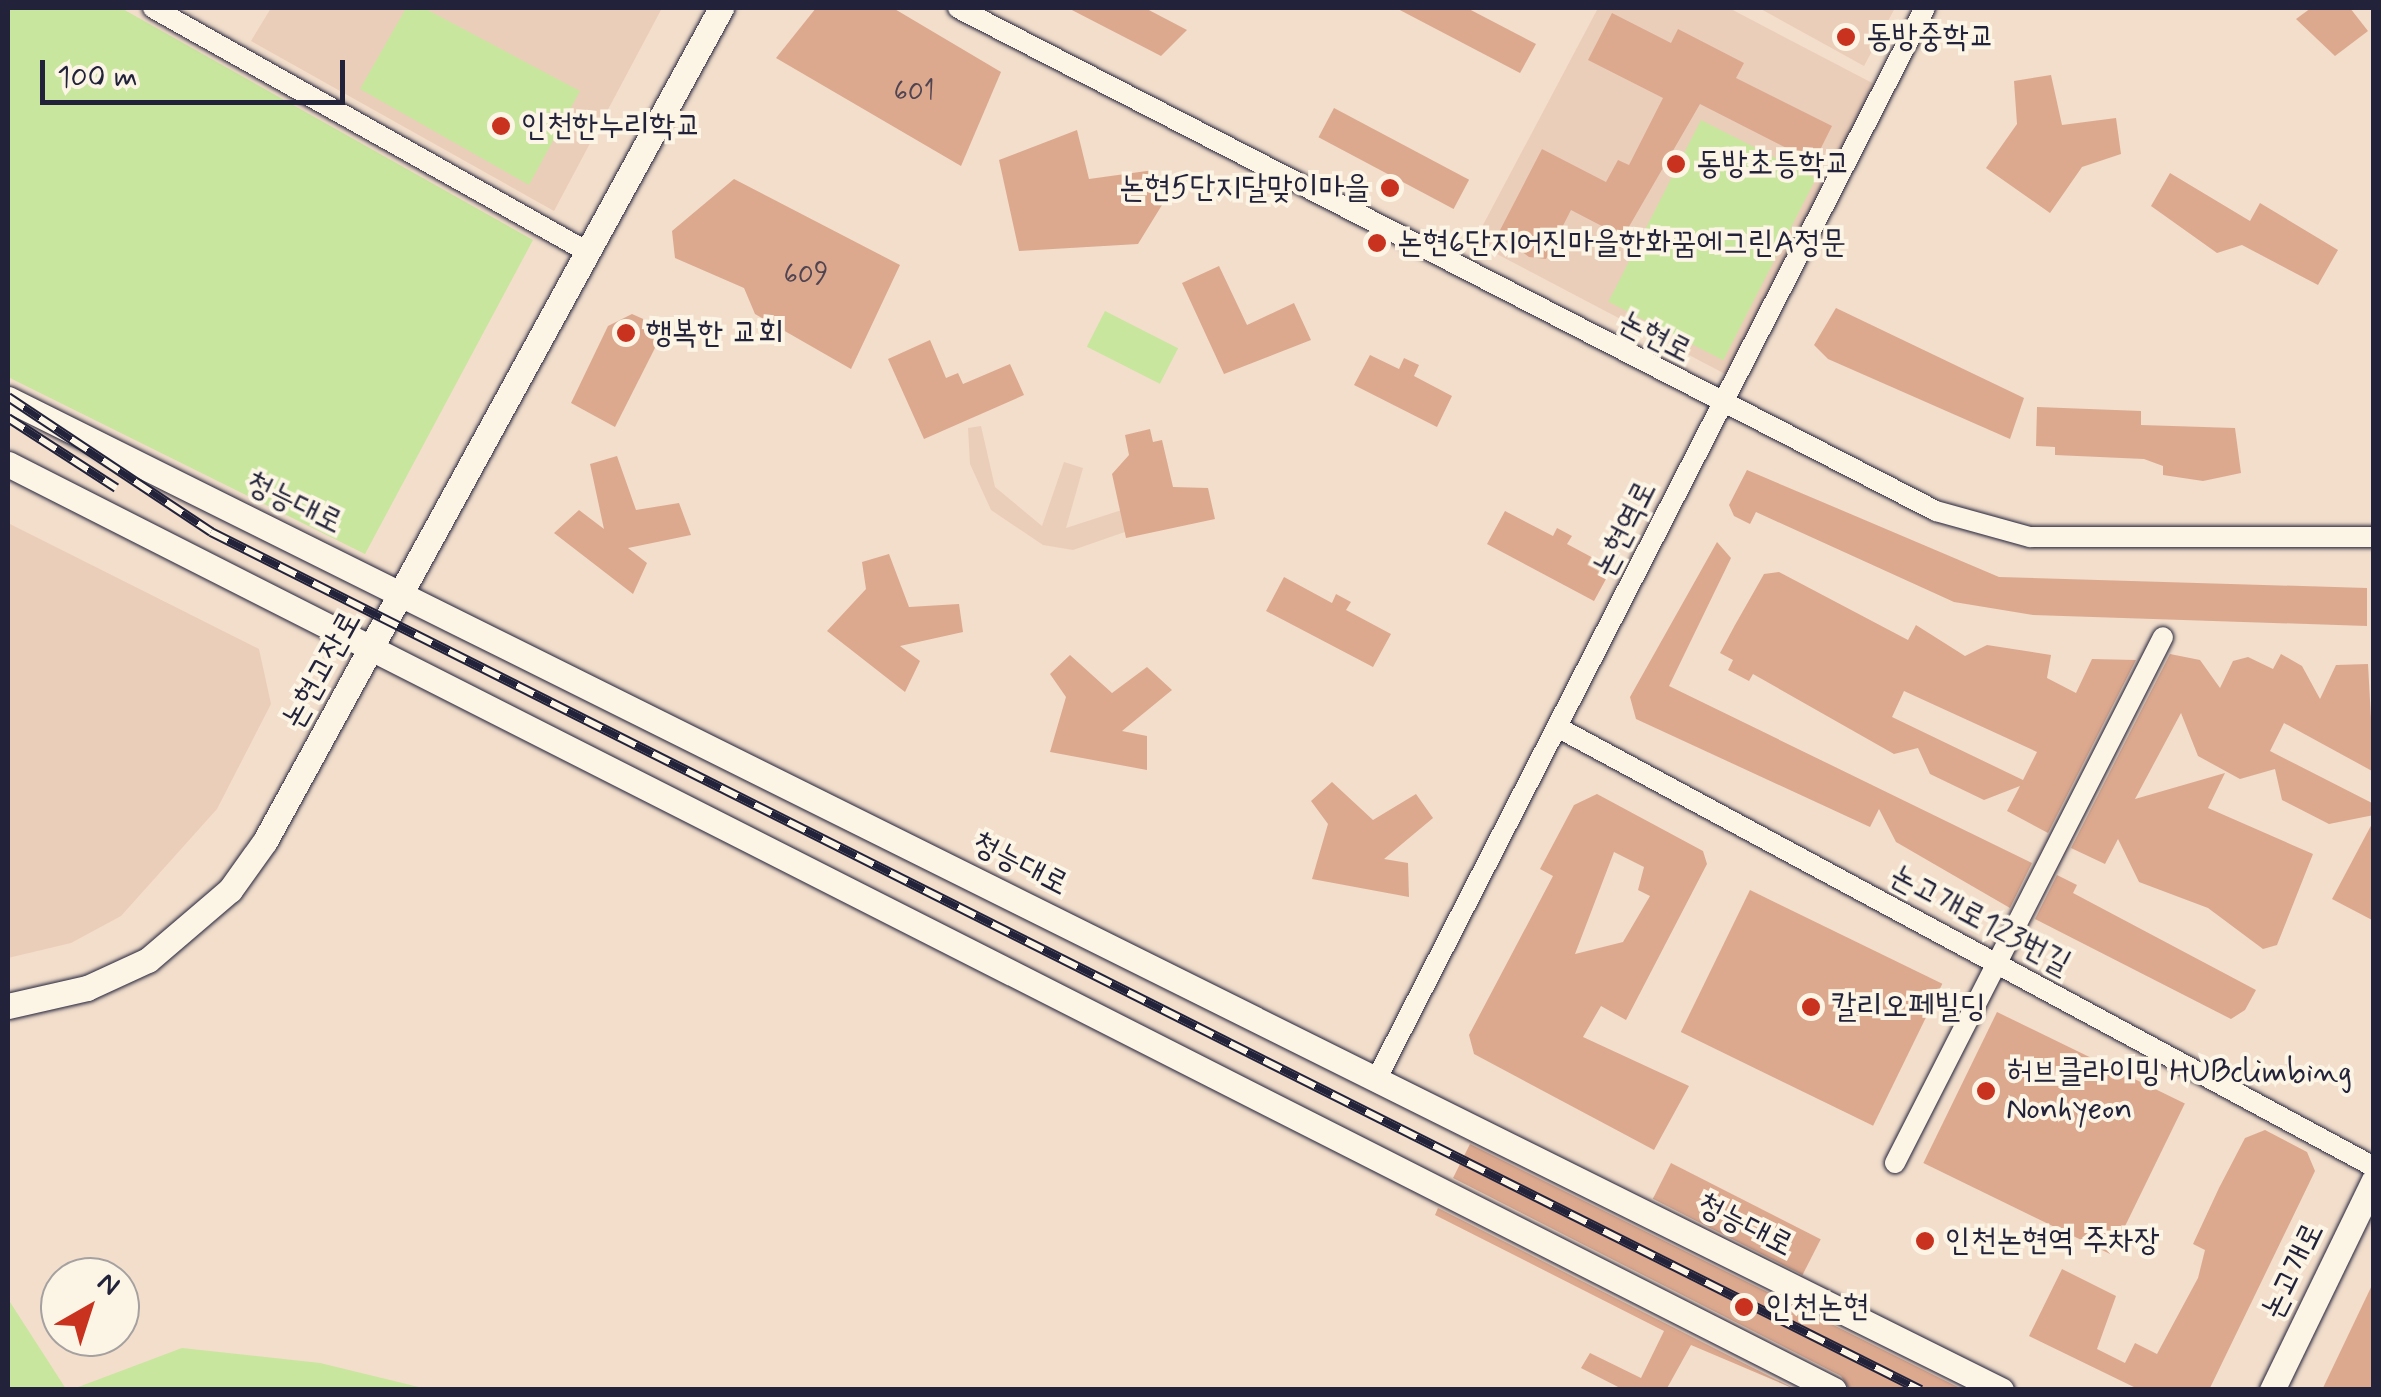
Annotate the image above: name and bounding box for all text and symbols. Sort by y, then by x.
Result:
place label: 동방중학교 [1866,18,1995,56]
marker: 동방중학교 [1835,26,1857,48]
scale bar [45,40,350,102]
text: 100 m [57,58,138,97]
house number: 601 [893,76,935,110]
place label: 인천한누리학교 [521,107,701,145]
marker: 인천한누리학교 [490,115,512,137]
place label: 동방초등학교 [1696,145,1850,183]
marker: 동방초등학교 [1665,153,1687,175]
place label: 논현5단지달맞이마을 [1119,169,1370,207]
marker: 논현5단지달맞이마을 [1379,177,1401,199]
place label: 논현6단지어진마을한화꿈에그린A정문 [1397,224,1846,262]
marker: 논현6단지어진마을한화꿈에그린A정문 [1366,232,1388,254]
house number: 609 [783,259,829,293]
street label: 논현로 [1612,302,1698,372]
place label: 행복한 교회 [646,314,783,352]
marker: 행복한 교회 [615,322,637,344]
street label: 청능대로 [239,463,349,543]
street label: 논현역로 [1585,474,1665,584]
street label: 논현고잔로 [274,604,370,736]
street label: 청능대로 [965,824,1075,904]
street label: 논고개로123번길 [1883,856,2077,984]
place label: 칼리오페빌딩 [1831,988,1985,1026]
marker: 칼리오페빌딩 [1800,996,1822,1018]
place label: 허브클라이밍 HUBclimbing Nonhyeon [2006,1054,2352,1129]
marker: 허브클라이밍 HUBclimbing Nonhyeon [1975,1080,1997,1102]
street label: 청능대로 [1690,1185,1800,1265]
street label: 논고개로 [2253,1216,2333,1326]
place label: 인천논현역 주차장 [1945,1222,2160,1260]
marker: 인천논현역 주차장 [1914,1230,1936,1252]
north arrow [40,1257,140,1357]
text: N [89,1265,127,1305]
place label: 인천논현 [1766,1288,1869,1326]
marker: 인천논현 [1731,1294,1757,1320]

